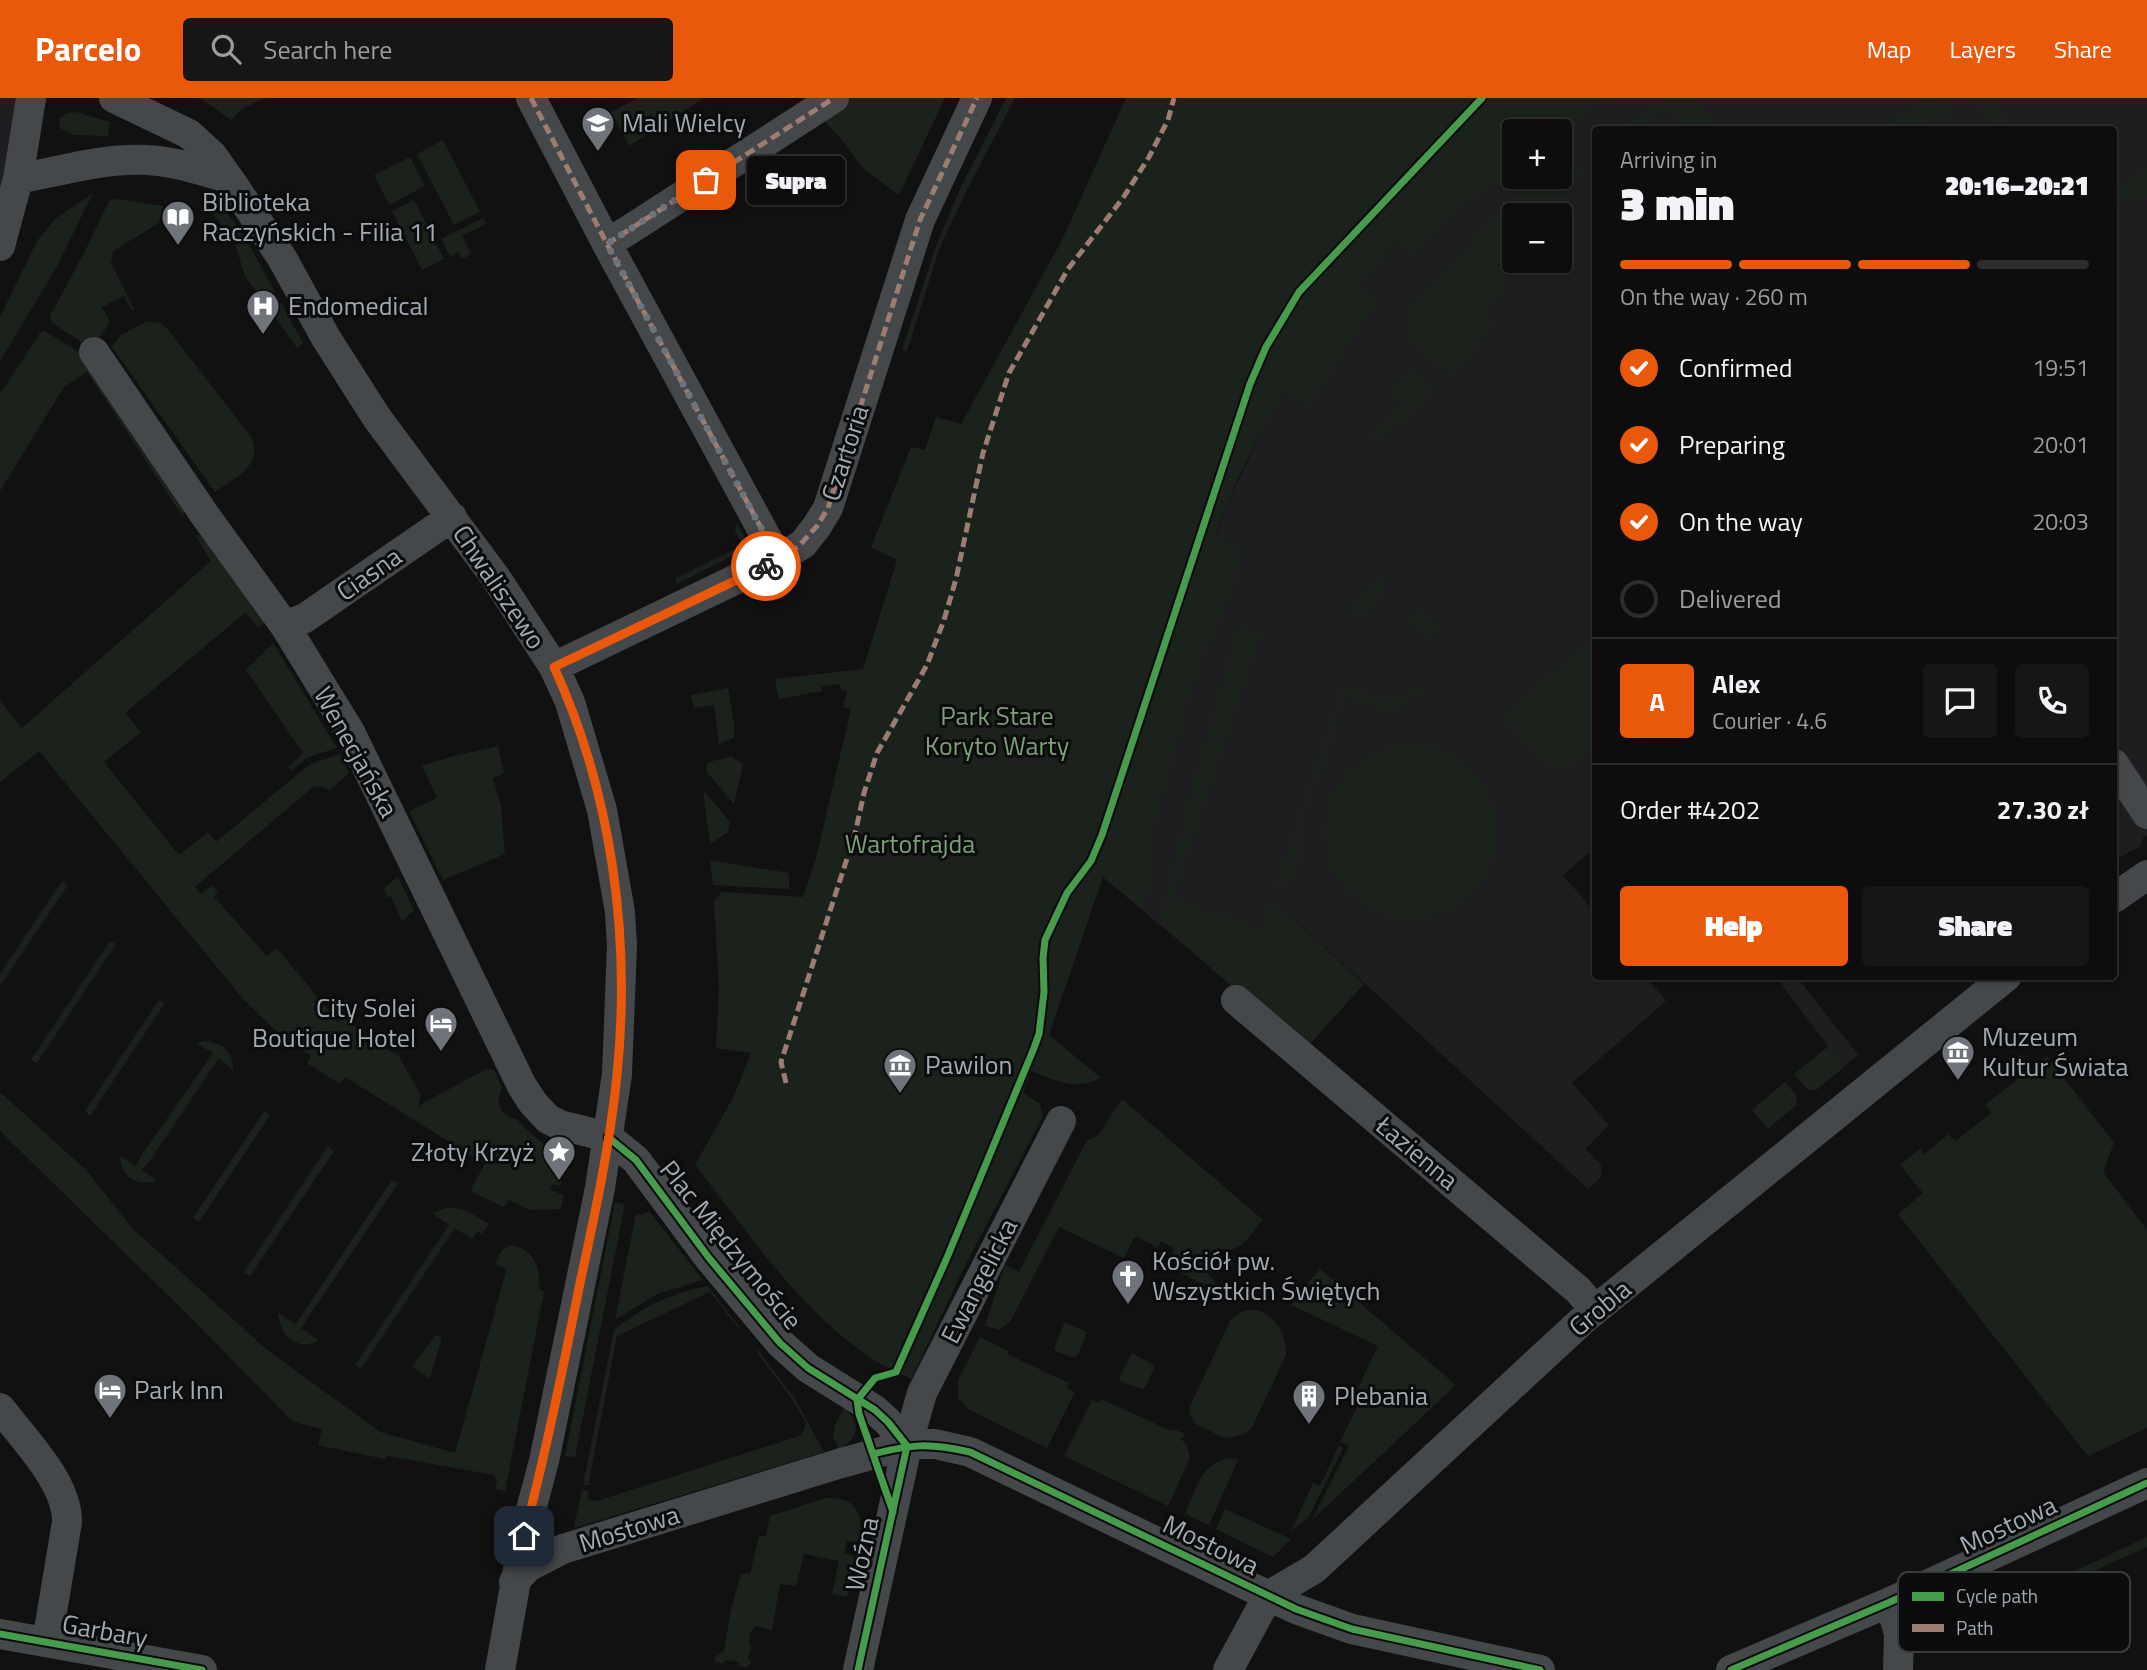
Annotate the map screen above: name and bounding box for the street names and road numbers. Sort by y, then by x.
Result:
street label: Czartoria [811,400,878,506]
street label: Chwaliszewo [443,517,555,657]
street label: Ciasna [328,537,409,610]
street label: Wenecjańska [304,679,408,824]
street label: Łazienna [1367,1106,1467,1199]
street label: Plac Międzymoście [651,1152,812,1338]
street label: Ewangelicka [930,1211,1027,1350]
street label: Grobla [1560,1270,1639,1345]
street label: Mostowa [1953,1485,2063,1564]
street label: Mostowa [574,1495,684,1562]
street label: Mostowa [1156,1504,1266,1585]
street label: Woźna [835,1513,888,1595]
street label: Garbary [59,1604,151,1657]

